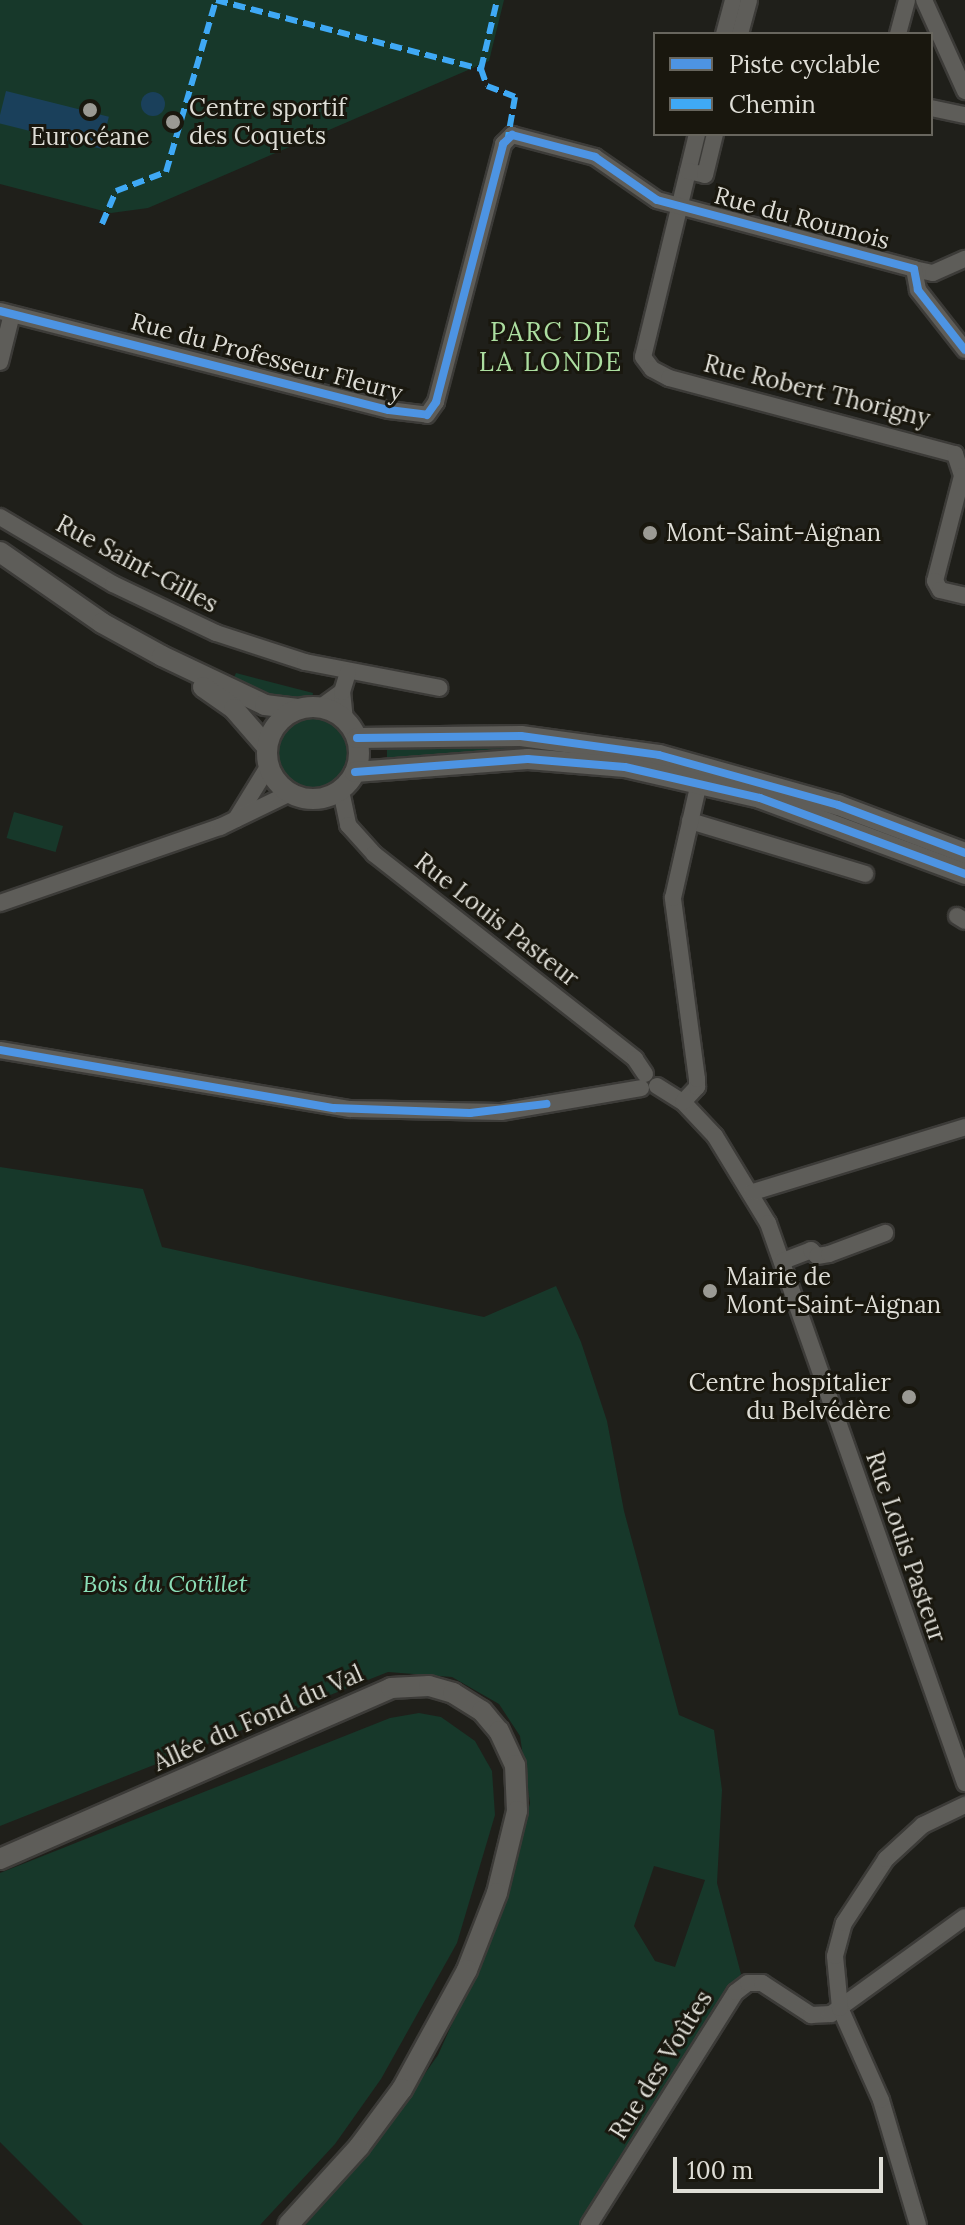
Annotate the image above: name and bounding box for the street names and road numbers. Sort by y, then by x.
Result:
street label: Rue du Roumois [711,181,893,255]
street label: Rue du Professeur Fleury [128,307,406,407]
street label: Rue Robert Thorigny [701,349,933,433]
street label: Rue Saint-Gilles [51,509,223,619]
street label: Rue Louis Pasteur [409,847,585,993]
street label: Rue Louis Pasteur [860,1448,952,1646]
street label: Allée du Fond du Val [149,1659,367,1777]
street label: Rue des Voûtes [604,1985,718,2145]

